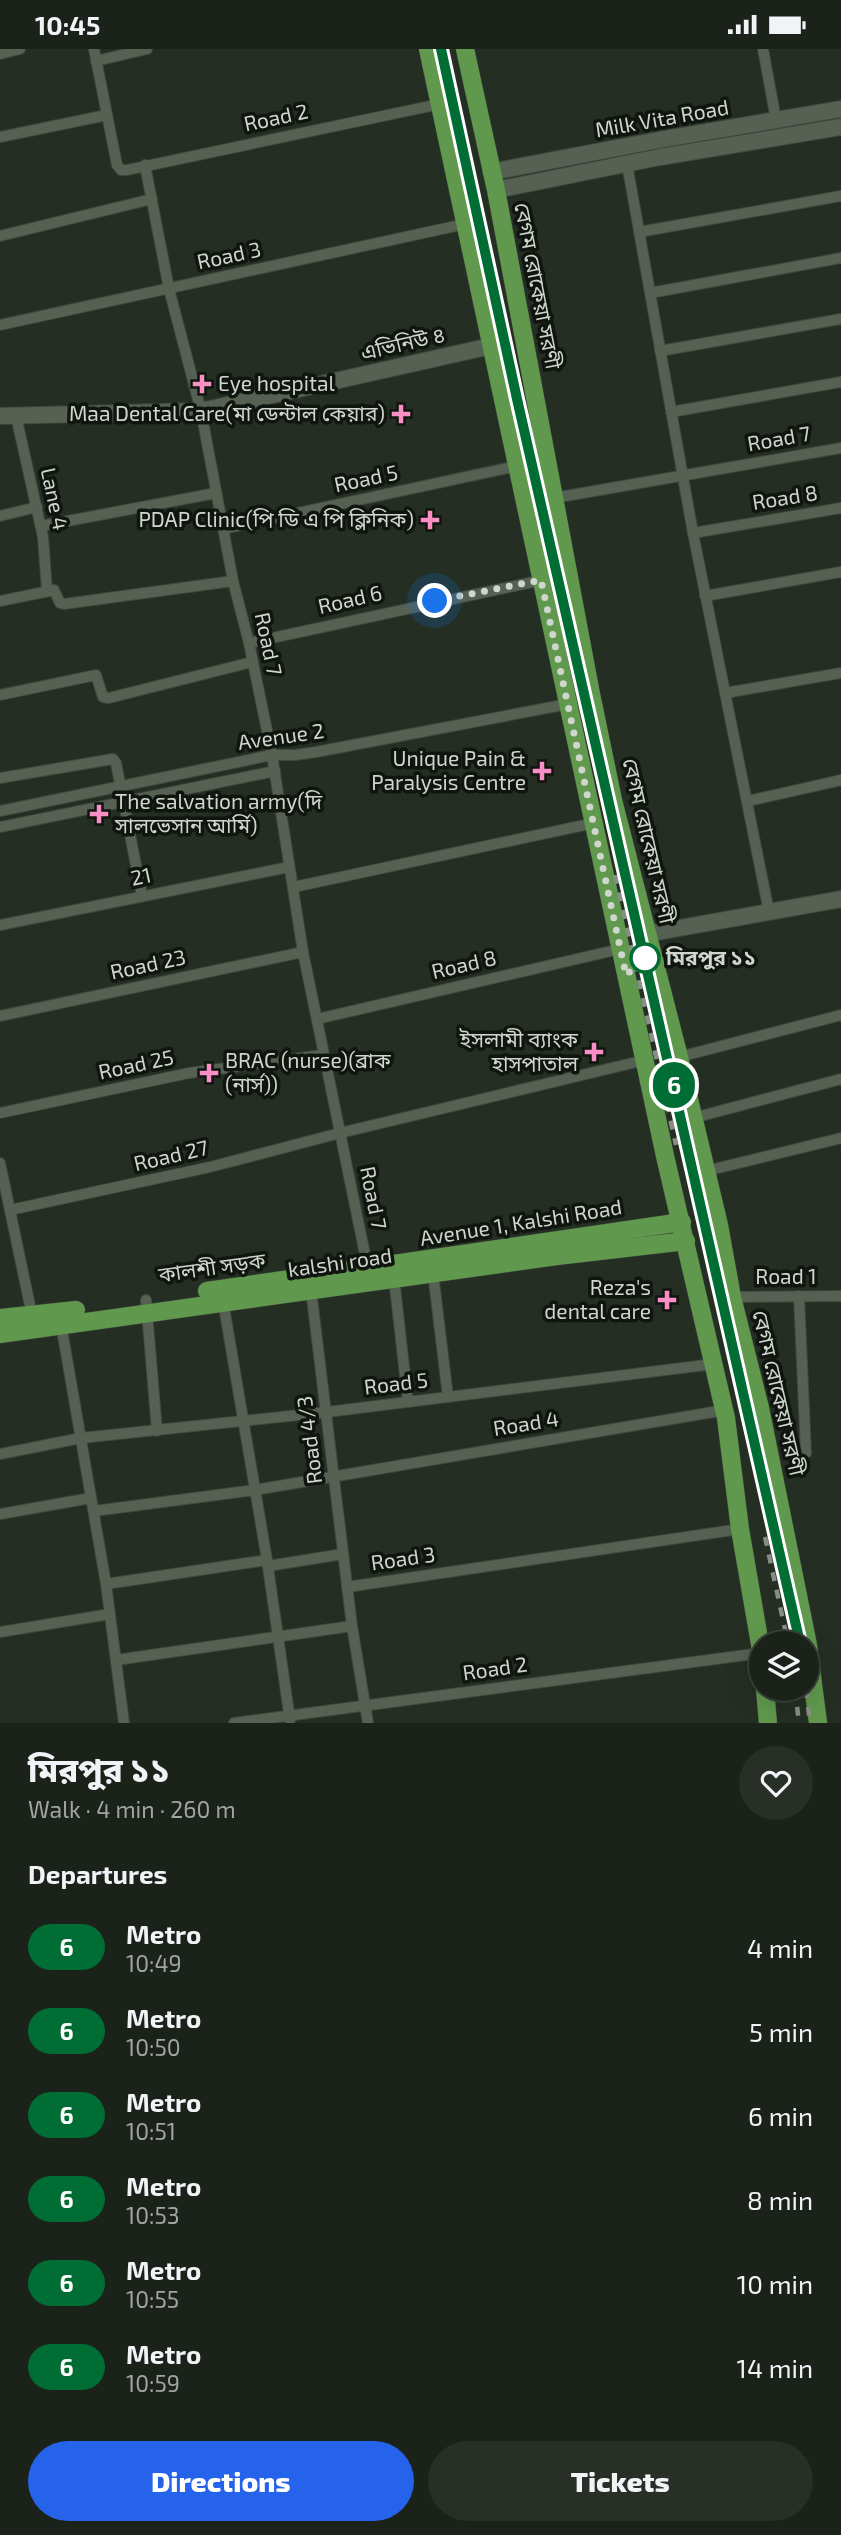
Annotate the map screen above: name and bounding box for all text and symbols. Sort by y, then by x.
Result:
text: 10:45 [35,9,100,40]
street label: Milk Vita Road [593,93,730,142]
street label: Road 2 [241,98,310,136]
street label: বেগম রোকেয়া সরণী [510,200,567,371]
street label: Road 3 [194,236,263,273]
street label: এভিনিউ ৪ [358,321,447,364]
place label: Eye hospital [218,370,335,395]
marker: Eye hospital [192,374,212,394]
place label: Maa Dental Care(মা ডেন্টাল কেয়ার) [69,400,385,425]
marker: Maa Dental Care(মা ডেন্টাল কেয়ার) [391,404,411,424]
street label: Road 7 [745,420,813,455]
street label: Road 5 [332,459,400,496]
street label: Lane 4 [37,465,74,532]
street label: Road 8 [750,479,819,514]
place label: PDAP Clinic(পি ডি এ পি ক্লিনিক) [138,506,414,531]
marker: PDAP Clinic(পি ডি এ পি ক্লিনিক) [420,510,440,530]
street label: Road 6 [315,579,384,618]
your location [417,583,452,618]
street label: Road 7 [251,610,288,678]
street label: Avenue 2 [236,717,326,754]
place label: Unique Pain & Paralysis Centre [371,745,526,794]
street label: বেগম রোকেয়া সরণী [618,756,681,926]
marker: Unique Pain & Paralysis Centre [532,761,552,781]
place label: The salvation army(দি সালভেসান আর্মি) [114,788,322,837]
marker: The salvation army(দি সালভেসান আর্মি) [89,804,109,824]
street label: 21 [128,861,153,890]
street label: Road 23 [108,943,188,984]
marker: মিরপুর ১১ [630,943,660,973]
street label: Road 8 [429,944,499,983]
place label: মিরপুর ১১ [665,944,756,970]
place label: ইসলামী ব্যাংক হাসপাতাল [459,1026,579,1075]
marker: ইসলামী ব্যাংক হাসপাতাল [584,1042,604,1062]
street label: Road 25 [96,1043,176,1084]
place label: BRAC (nurse)(ব্রাক (নার্স)) [225,1047,392,1096]
line badge: 6 [651,1062,697,1108]
marker: BRAC (nurse)(ব্রাক (নার্স)) [199,1063,219,1083]
text: 6 [667,1070,681,1099]
street label: Road 27 [131,1134,211,1175]
street label: Road 7 [356,1164,393,1232]
street label: Avenue 1, Kalshi Road [418,1193,624,1250]
street label: kalshi road [286,1242,393,1281]
street label: কালশী সড়ক [156,1247,268,1287]
street label: Road 1 [755,1263,817,1288]
place label: Reza's dental care [544,1274,651,1323]
marker: Reza's dental care [657,1290,677,1310]
street label: বেগম রোকেয়া সরণী [748,1308,811,1478]
street label: Road 5 [362,1366,429,1399]
street label: Road 4/3 [291,1395,326,1486]
street label: Road 4 [491,1405,560,1440]
street label: Road 3 [369,1541,437,1574]
map controls [749,1631,819,1701]
button: layers [749,1631,819,1701]
street label: Road 2 [461,1651,529,1684]
button: heart [739,1746,813,1820]
text: মিরপুর ১১ [28,1749,170,1789]
text: Walk · 4 min · 260 m [28,1795,236,1823]
text: Departures [28,1858,167,1889]
text: Metro [126,1918,201,1949]
text: 6 [59,1932,74,1961]
text: 4 min [747,1932,813,1963]
text: 10:49 [126,1949,182,1977]
text: Metro [126,2002,201,2033]
text: 6 [59,2016,74,2045]
text: 5 min [749,2016,813,2047]
text: 10:50 [126,2033,181,2061]
text: Metro [126,2086,201,2117]
text: 6 [59,2100,74,2129]
text: 6 min [748,2100,813,2131]
text: 10:51 [126,2117,176,2145]
text: Metro [126,2170,201,2201]
text: 6 [59,2184,74,2213]
text: 8 min [747,2184,813,2215]
text: 10:53 [126,2201,180,2229]
text: Metro [126,2254,201,2285]
text: 6 [59,2268,74,2297]
text: 10 min [737,2268,813,2299]
text: 10:55 [126,2285,179,2313]
text: Metro [126,2338,201,2369]
text: 6 [59,2352,74,2381]
text: 14 min [737,2352,813,2383]
text: 10:59 [126,2369,180,2397]
button: Directions [28,2441,414,2521]
button: Tickets [428,2441,813,2521]

